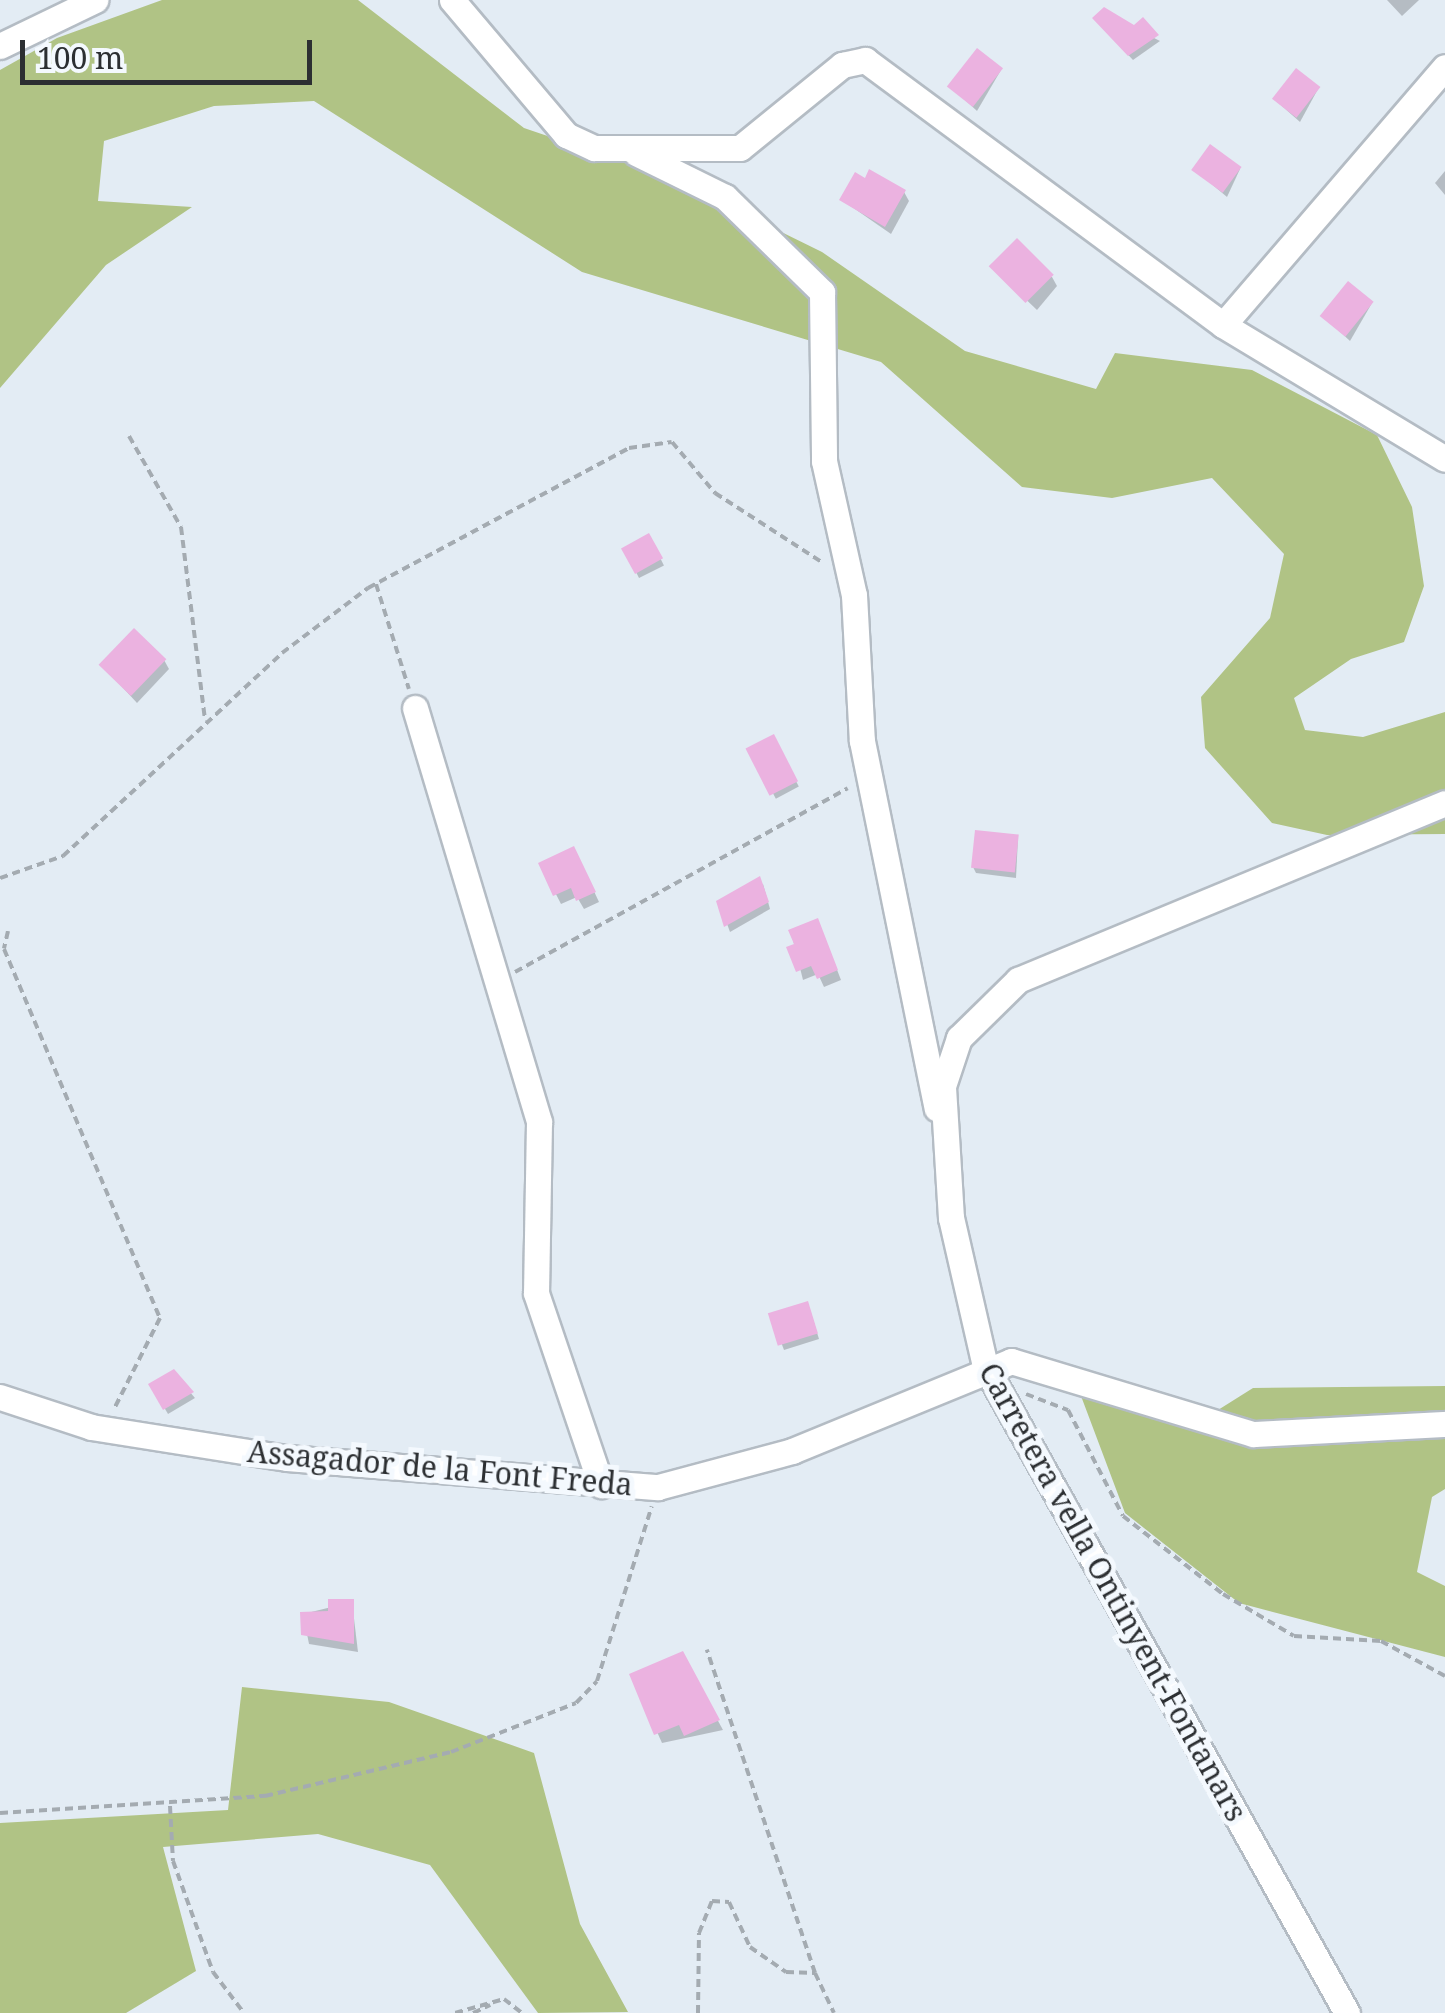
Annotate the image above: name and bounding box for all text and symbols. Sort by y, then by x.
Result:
scale bar [25,20,318,82]
text: 100 m [37,37,123,78]
street label: Carretera vella Ontinyent-Fontanars [972,1357,1254,1827]
street label: Assagador de la Font Freda [246,1433,634,1503]

